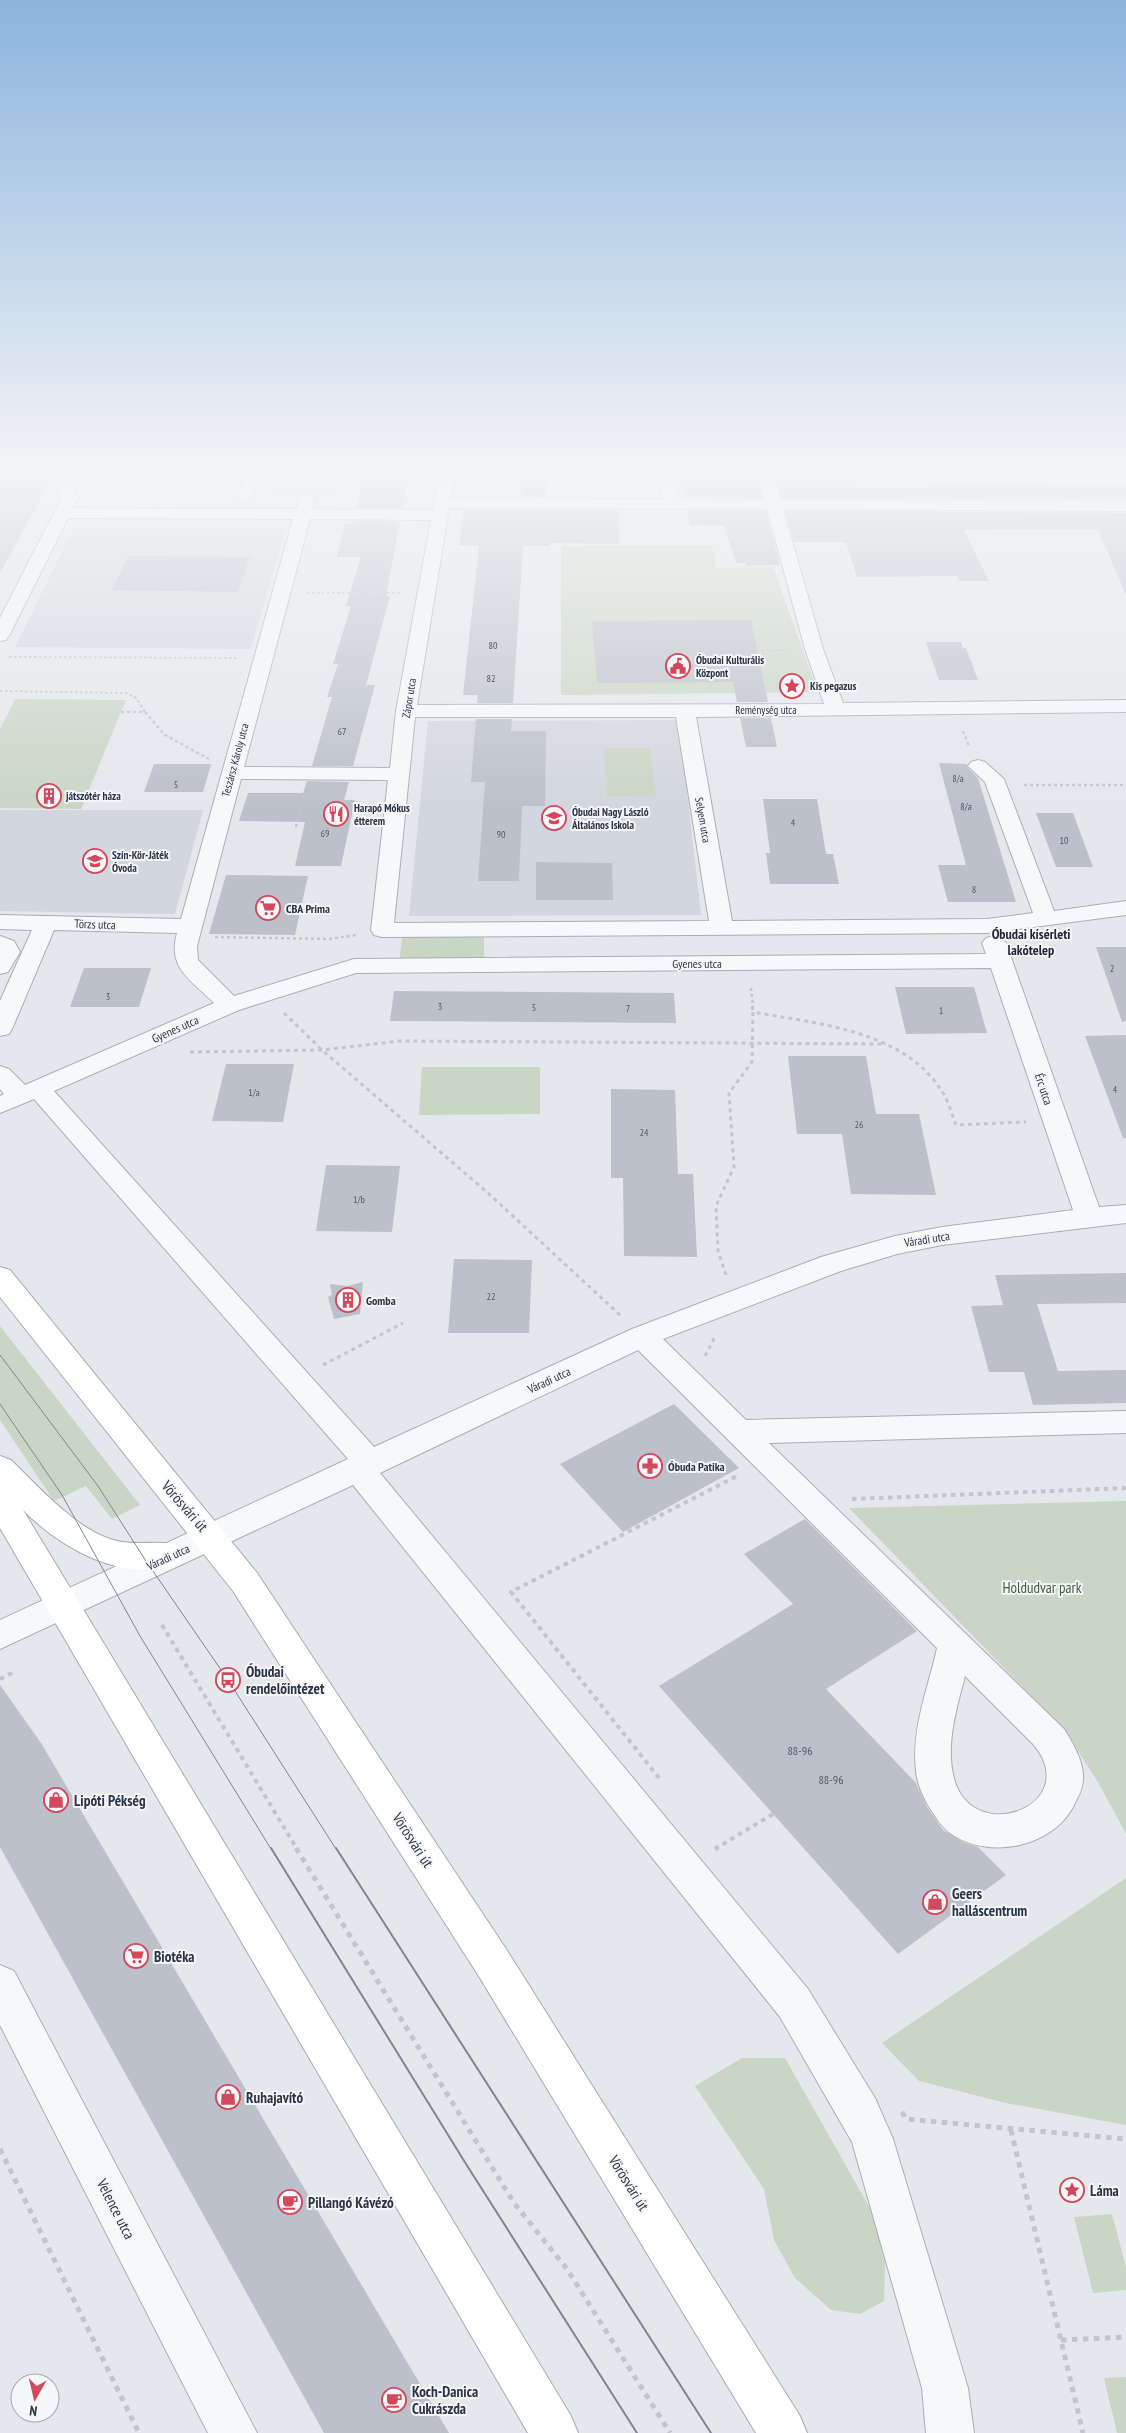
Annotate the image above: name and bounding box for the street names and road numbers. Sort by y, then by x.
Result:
street label: Zápor utca [399,677,419,719]
street label: Reménység utca [735,703,797,717]
street label: Teszársz Károly utca [218,722,252,798]
street label: Selyem utca [692,796,714,844]
street label: Törzs utca [74,916,116,932]
street label: Gyenes utca [672,956,722,971]
street label: Gyenes utca [149,1012,201,1046]
street label: Érc utca [1032,1071,1056,1107]
street label: Váradi utca [902,1228,951,1250]
street label: Váradi utca [524,1363,573,1397]
street label: Vörösvári út [157,1476,212,1535]
street label: Váradi utca [143,1540,192,1574]
street label: Vörösvári út [388,1808,438,1871]
street label: Vörösvári út [604,2151,653,2214]
street label: Velence utca [92,2175,139,2242]

